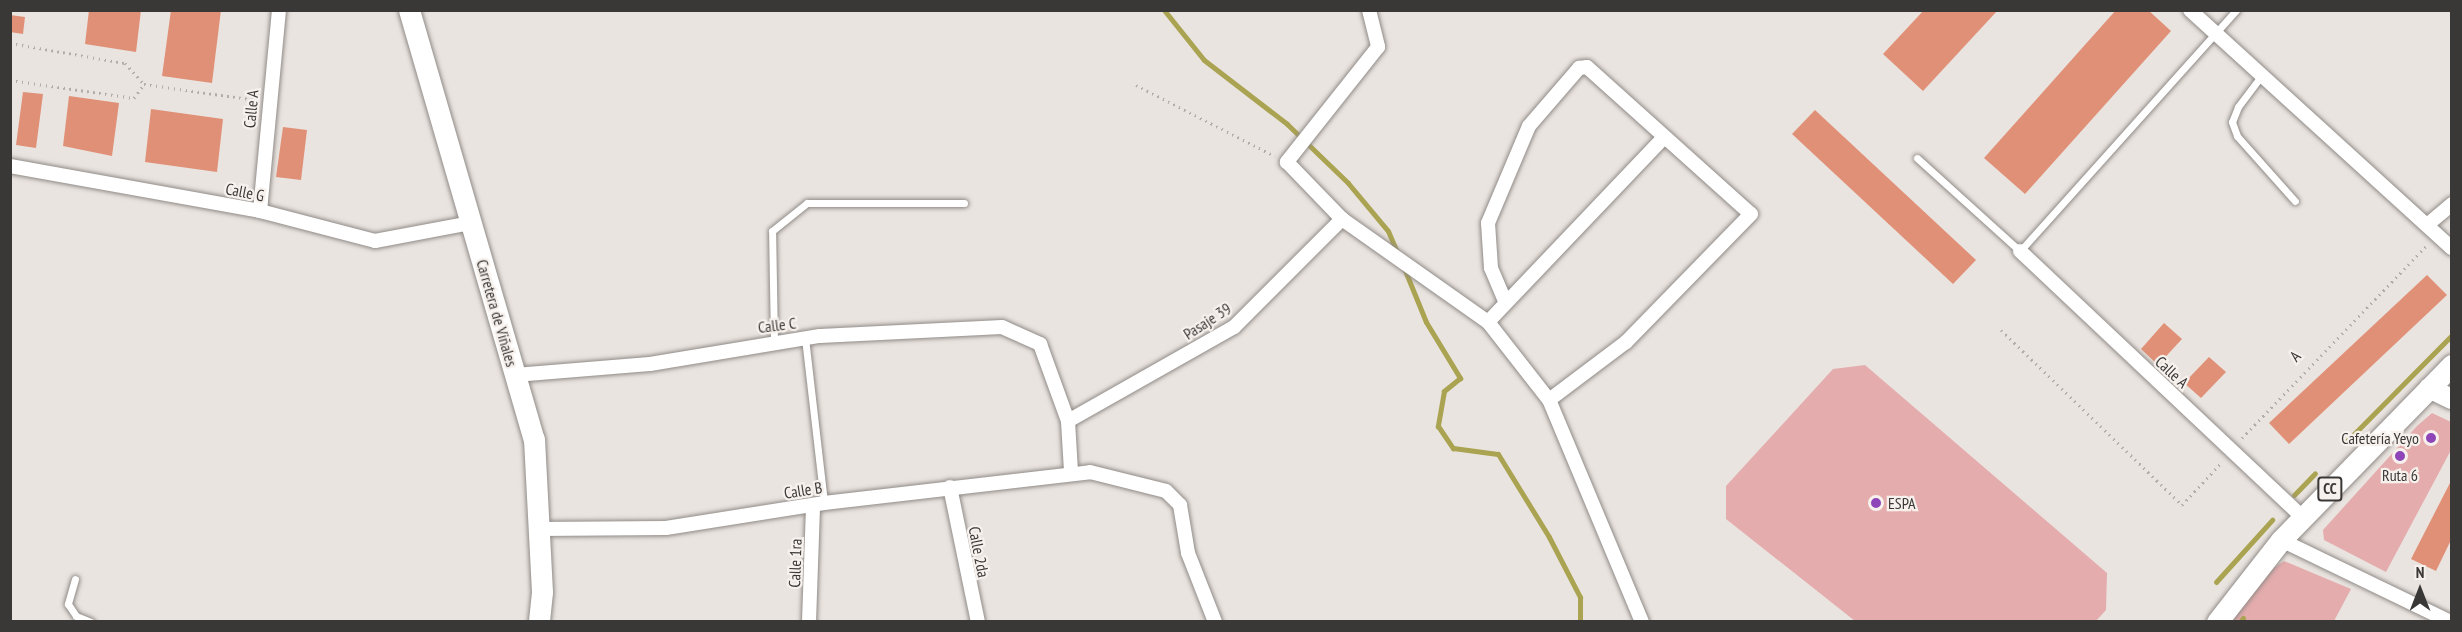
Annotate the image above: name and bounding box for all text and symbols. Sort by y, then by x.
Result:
street label: Calle A [240,89,262,129]
street label: Calle G [224,179,266,205]
street label: Carretera de Viñales [472,257,522,369]
street label: Pasaje 39 [1180,299,1234,343]
street label: Calle C [757,313,797,337]
street label: A [2285,347,2305,365]
street label: Calle A [2151,352,2193,392]
place label: Cafetería Yeyo [2341,428,2419,448]
marker: Cafetería Yeyo [2424,431,2438,445]
marker: Ruta 6 [2393,449,2407,463]
place label: Ruta 6 [2382,465,2418,485]
road number: CC [2316,477,2344,501]
street label: Calle B [782,478,824,502]
place label: ESPA [1888,493,1916,513]
marker: ESPA [1869,496,1883,510]
street label: Calle 2da [965,525,993,579]
street label: Calle 1ra [785,538,805,588]
north arrow [2390,560,2450,620]
text: N [2416,562,2424,582]

